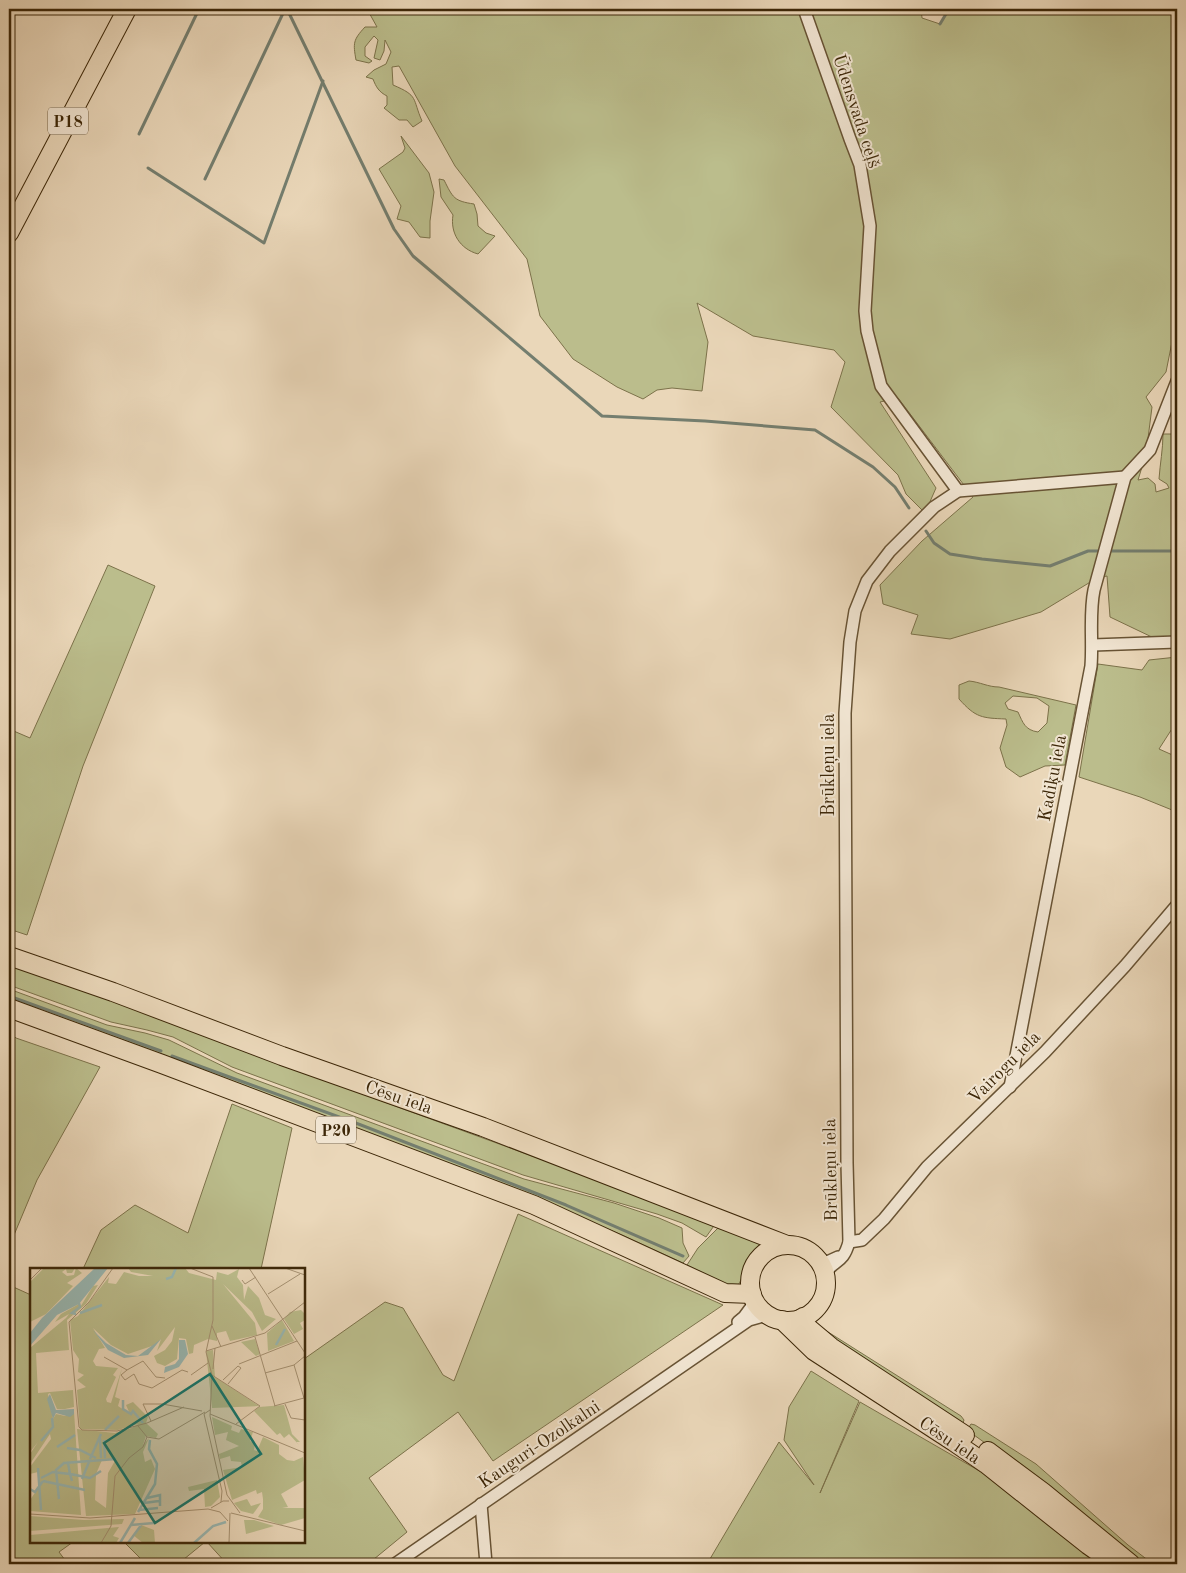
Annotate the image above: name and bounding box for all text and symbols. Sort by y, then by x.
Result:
street label: Ūdensvada ceļš [828,51,886,171]
road number: P18 [48,108,88,134]
street label: Brūkleņu iela [820,713,839,817]
street label: Kadiķu iela [1036,733,1071,823]
street label: Vairogu iela [965,1028,1044,1107]
street label: Cēsu iela [363,1078,435,1118]
road number: P20 [316,1116,356,1144]
street label: Brūkleņu iela [821,1118,842,1222]
inset map [30,1268,305,1543]
street label: Kauguri-Ozolkalni [476,1397,604,1492]
street label: Cēsu iela [916,1414,983,1468]

